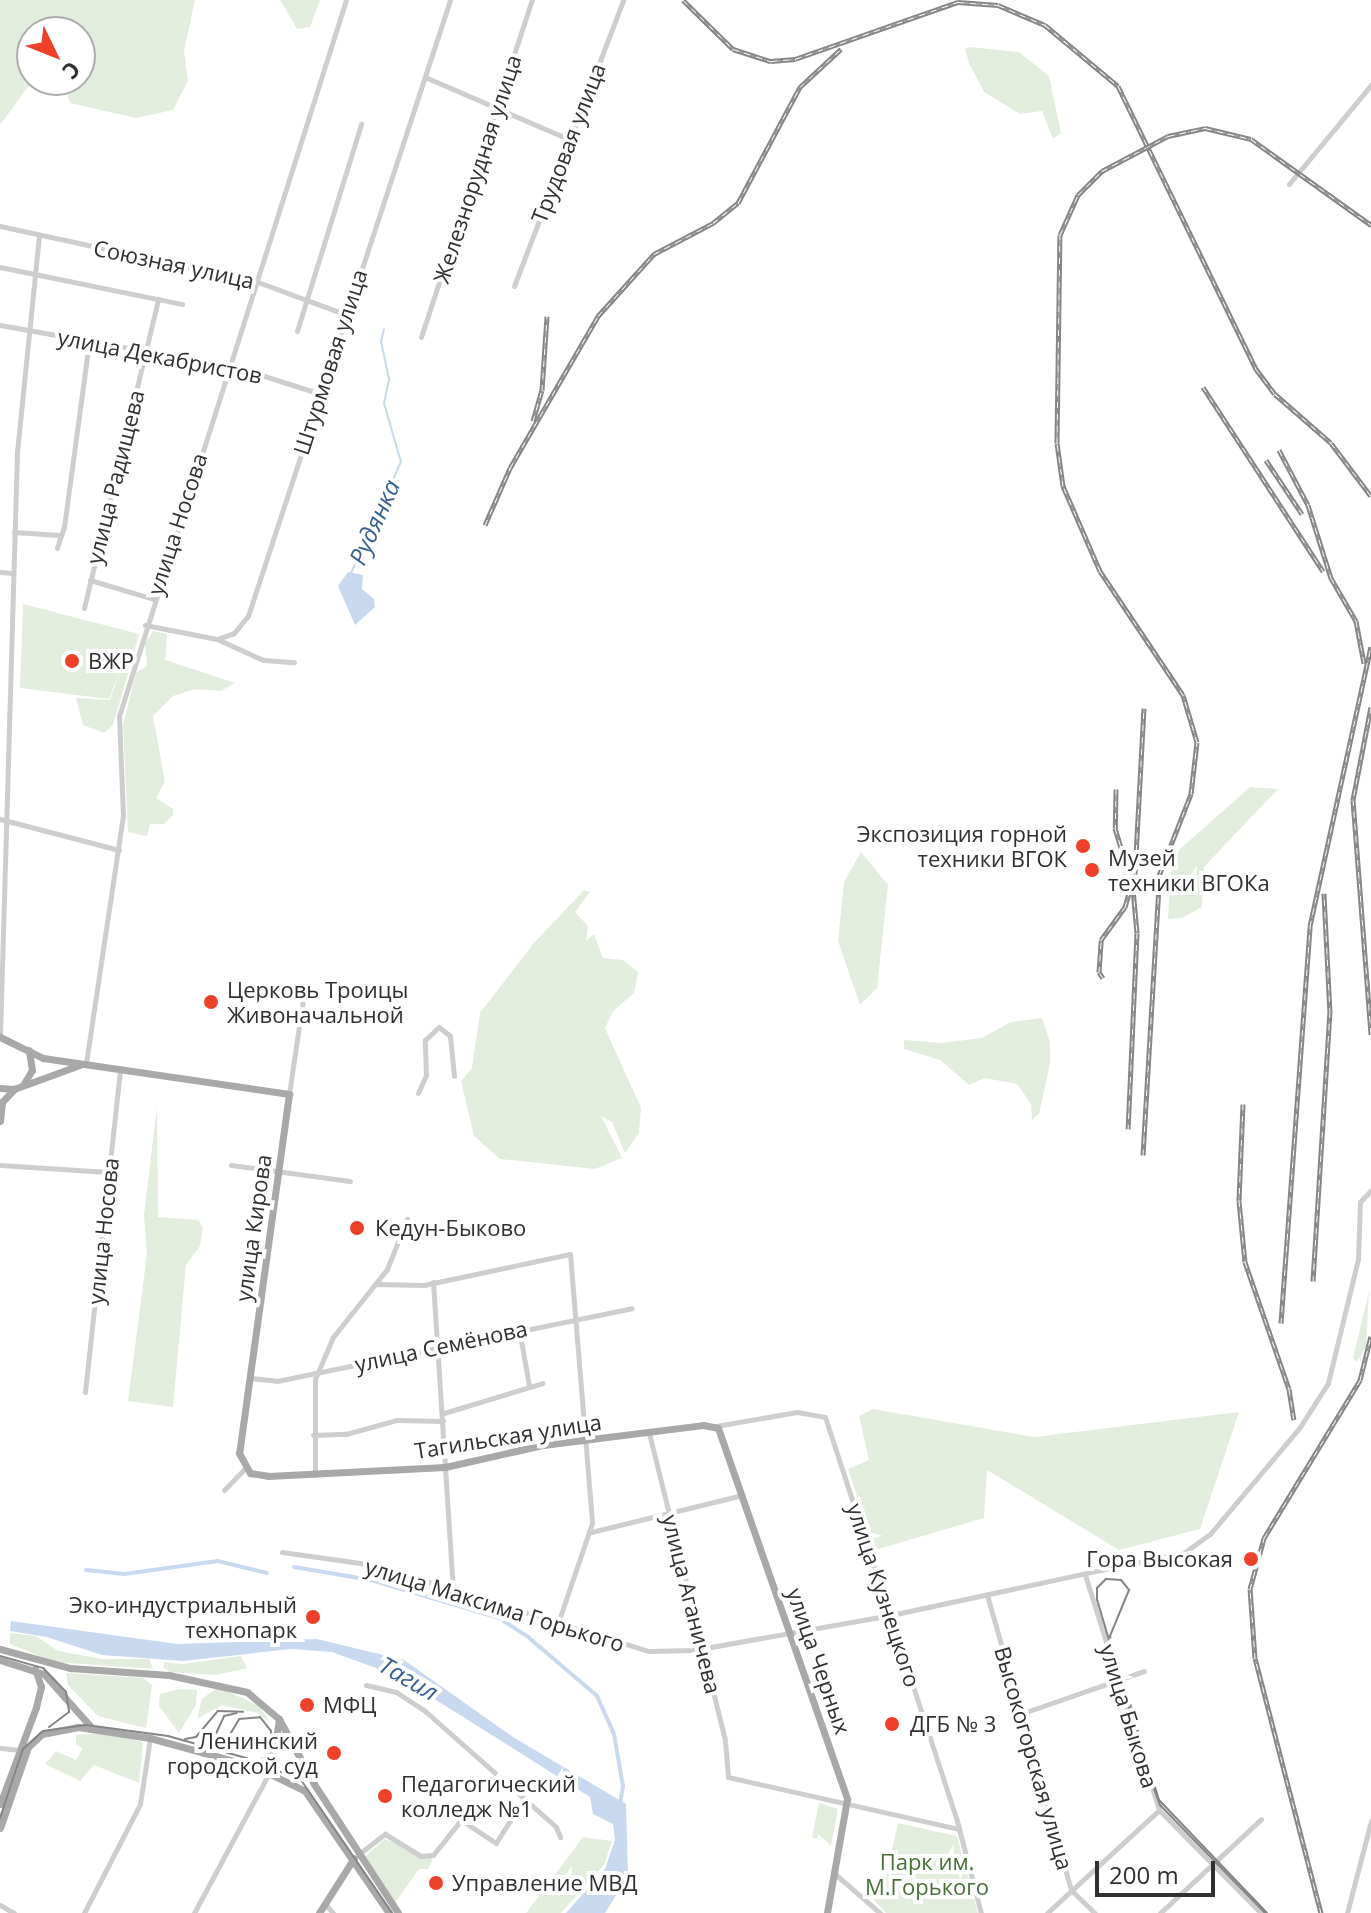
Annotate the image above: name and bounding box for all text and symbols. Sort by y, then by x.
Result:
north arrow [16,16,96,96]
street label: Железнорудная улица [428,52,526,286]
text: С [56,56,88,86]
street label: Трудовая улица [525,59,611,227]
street label: Союзная улица [91,234,257,294]
street label: Штурмовая улица [288,266,372,458]
street label: улица Декабристов [56,323,264,389]
street label: улица Радищева [81,387,149,567]
street label: улица Носова [142,450,212,598]
water label: Рудянка [343,475,405,569]
place label: ВЖР [88,648,134,674]
marker: ВЖР [63,652,81,670]
place label: Экспозиция горной техники ВГОК [857,820,1067,872]
marker: Экспозиция горной техники ВГОК [1074,837,1092,855]
place label: Музей техники ВГОКа [1108,844,1270,896]
marker: Музей техники ВГОКа [1083,861,1101,879]
place label: Церковь Троицы Живоначальной [227,976,408,1028]
marker: Церковь Троицы Живоначальной [202,993,220,1011]
street label: улица Кирова [230,1153,276,1303]
street label: улица Носова [82,1156,124,1306]
place label: Кедун-Быково [375,1215,526,1241]
marker: Кедун-Быково [346,1217,368,1239]
street label: улица Семёнова [352,1315,530,1377]
street label: Тагильская улица [413,1408,603,1464]
street label: улица Кузнецкого [842,1500,926,1690]
street label: улица Аганичева [657,1512,727,1696]
place label: Гора Высокая [1086,1546,1233,1572]
marker: Гора Высокая [1240,1548,1262,1570]
street label: улица Максима Горького [362,1553,628,1657]
street label: улица Черных [782,1585,856,1737]
place label: Эко-индустриальный технопарк [69,1591,297,1642]
marker: Эко-индустриальный технопарк [304,1608,322,1626]
street label: улица Быкова [1095,1641,1163,1791]
street label: Высокогорская улица [989,1643,1079,1873]
water label: Тагил [374,1650,444,1706]
place label: МФЦ [323,1692,377,1718]
marker: МФЦ [298,1696,316,1714]
place label: ДГБ № 3 [910,1711,996,1737]
marker: ДГБ № 3 [881,1713,903,1735]
place label: Ленинский городской суд [167,1727,318,1778]
marker: Ленинский городской суд [325,1744,343,1762]
place label: Педагогический колледж №1 [401,1770,576,1822]
marker: Педагогический колледж №1 [376,1787,394,1805]
scale bar [1099,1845,1219,1895]
park label: Парк им. М.Горького [865,1848,989,1900]
text: 200 m [1109,1858,1179,1891]
place label: Управление МВД [452,1870,638,1896]
marker: Управление МВД [427,1874,445,1892]

